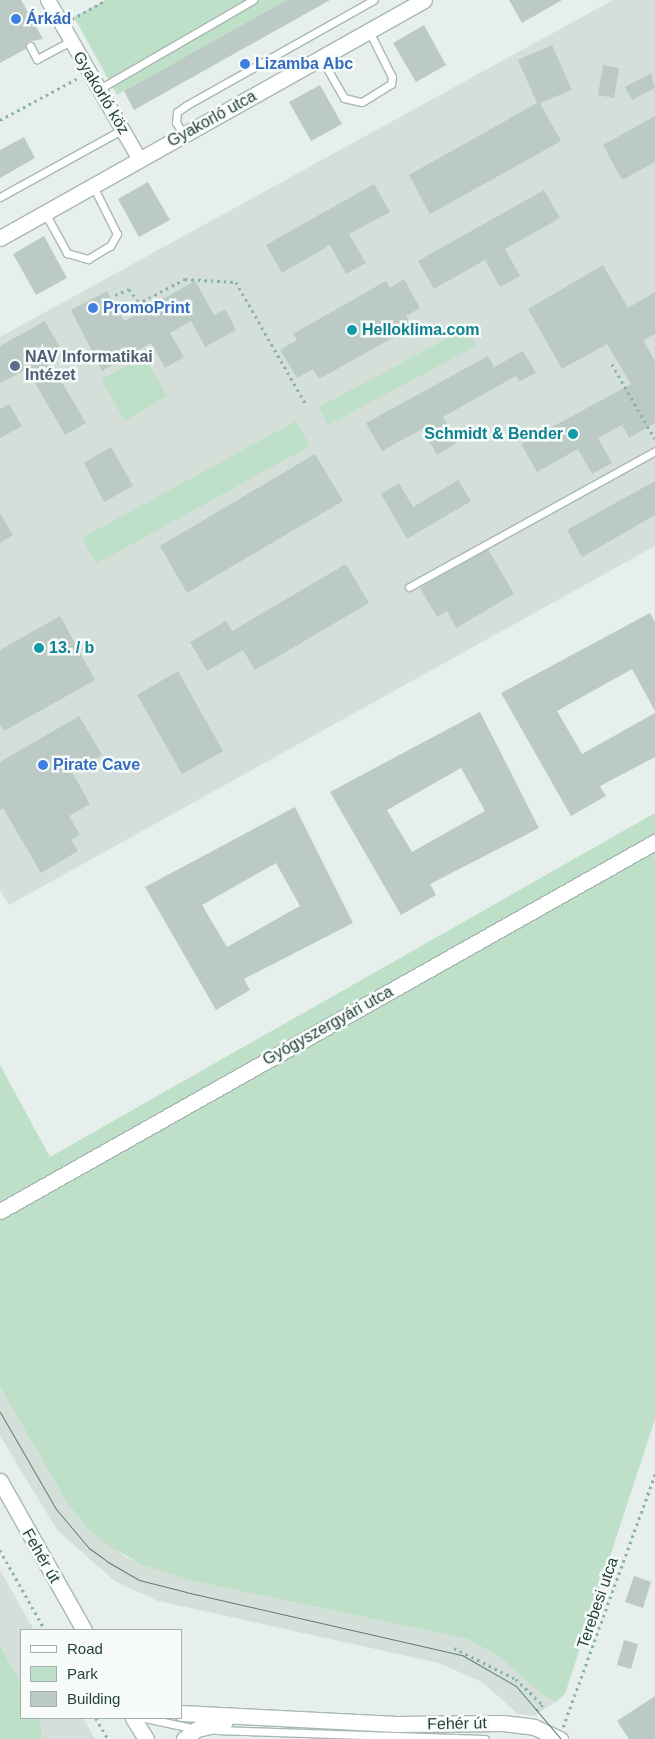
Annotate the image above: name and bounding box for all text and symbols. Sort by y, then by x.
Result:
place label: Árkád [26,9,71,29]
marker: Árkád [10,13,22,25]
street label: Gyakorló köz [69,48,133,138]
place label: Lizamba Abc [255,54,354,74]
marker: Lizamba Abc [239,58,251,70]
street label: Gyakorló utca [164,87,260,151]
place label: PromoPrint [103,298,190,318]
marker: PromoPrint [87,302,99,314]
place label: Helloklima.com [362,320,479,340]
marker: Helloklima.com [346,324,358,336]
place label: NAV Informatikai Intézet [25,347,153,385]
marker: NAV Informatikai Intézet [9,360,21,372]
place label: Schmidt & Bender [424,424,563,444]
marker: Schmidt & Bender [567,428,579,440]
place label: 13. / b [49,638,94,658]
marker: 13. / b [33,642,45,654]
place label: Pirate Cave [53,755,140,775]
marker: Pirate Cave [37,759,49,771]
street label: Gyógyszergyári utca [260,982,396,1070]
street label: Fehér út [18,1525,64,1587]
street label: Terebesi utca [573,1555,623,1651]
legend [20,1629,182,1719]
text: Road [67,1640,103,1657]
text: Park [67,1665,98,1682]
text: Building [67,1690,120,1707]
street label: Fehér út [427,1714,487,1734]

